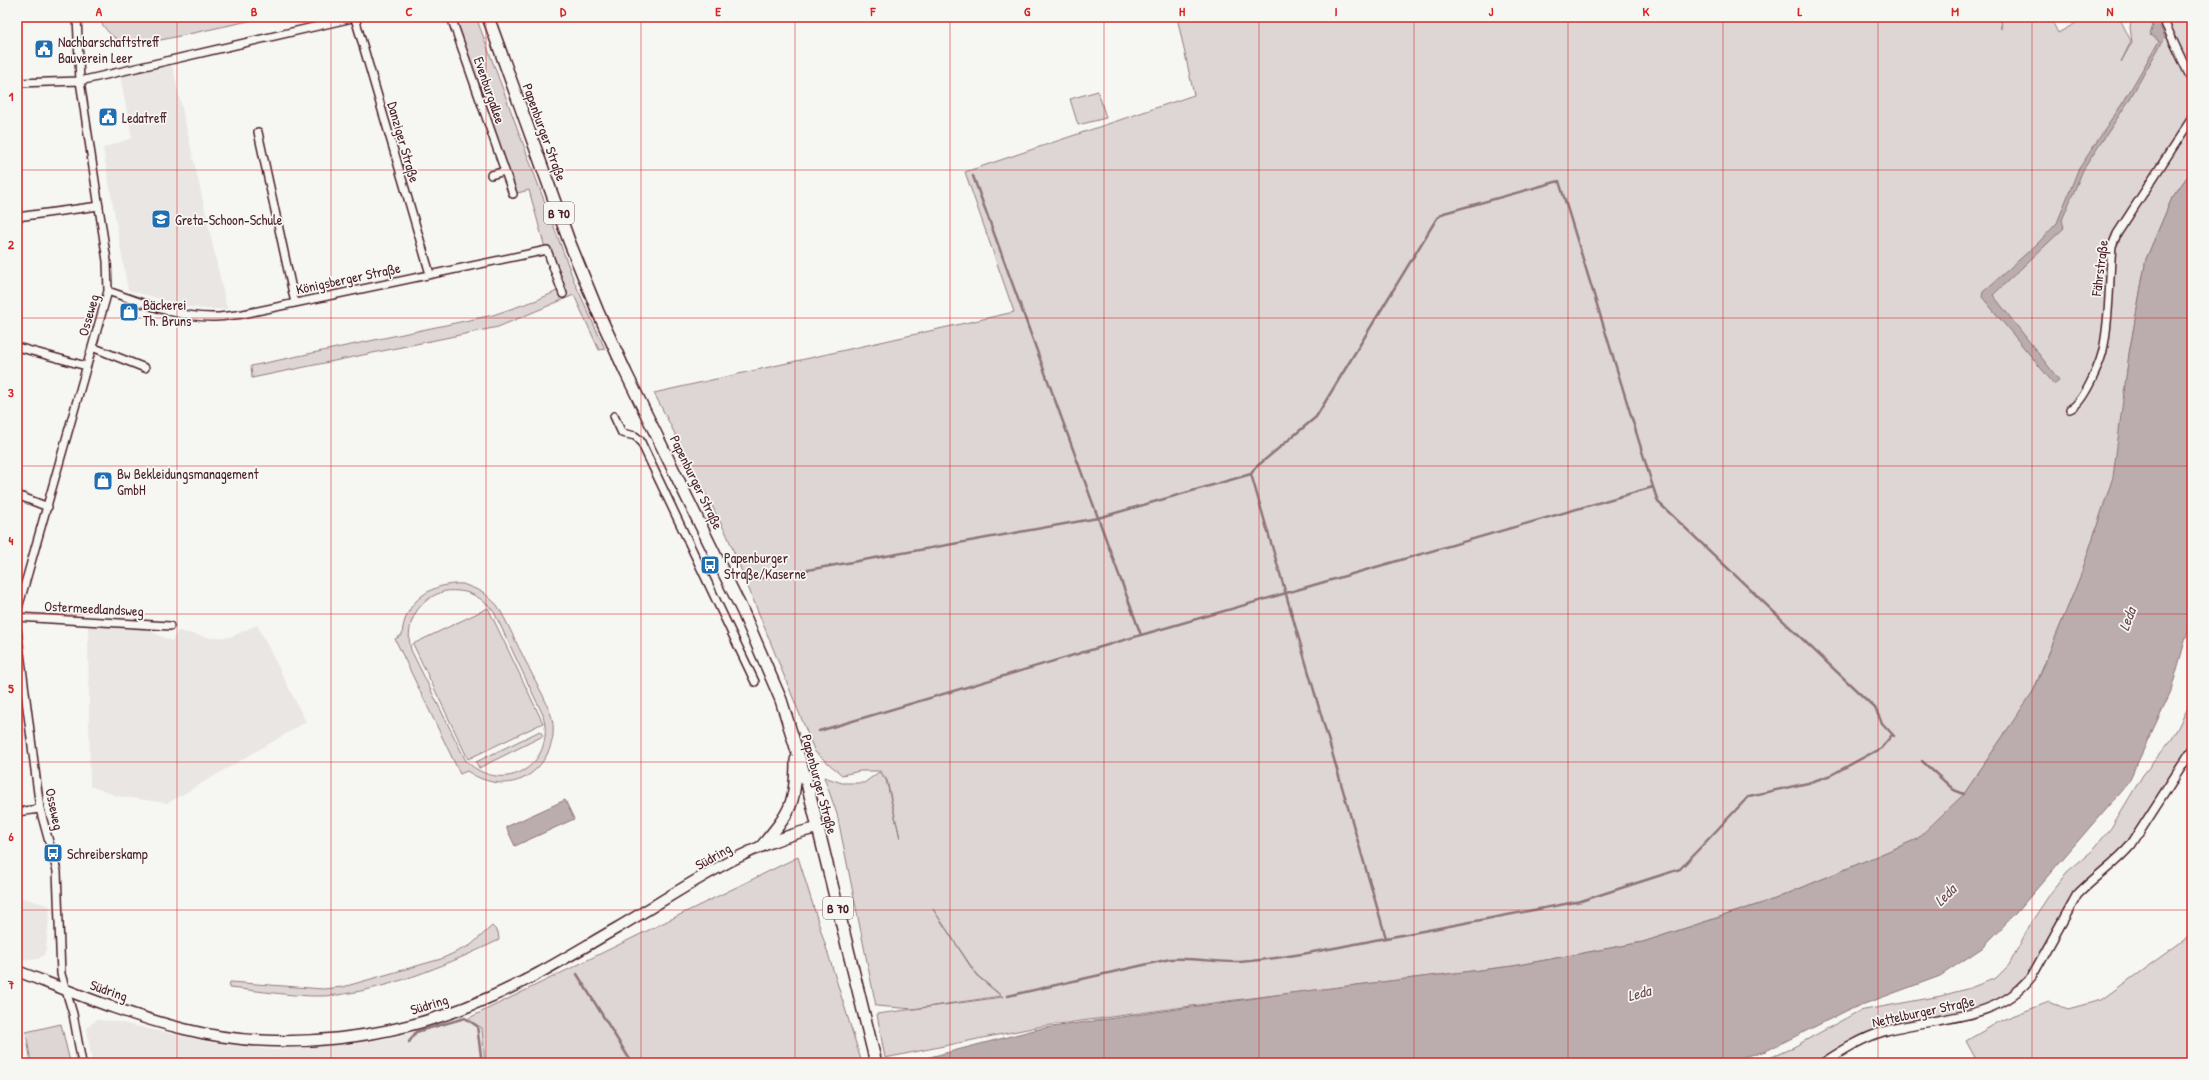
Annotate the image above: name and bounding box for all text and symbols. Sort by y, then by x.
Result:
text: A [96,2,103,20]
text: B [251,2,258,20]
text: C [405,2,413,20]
text: D [560,2,567,20]
text: E [715,2,721,20]
text: F [870,2,877,20]
text: G [1024,2,1031,20]
text: H [1179,2,1185,20]
text: I [1334,2,1338,20]
text: J [1489,2,1494,20]
text: K [1643,2,1650,20]
text: L [1798,2,1803,20]
text: M [1951,2,1959,20]
text: N [2107,2,2114,20]
place label: Nachbarschaftstreff Bauverein Leer [58,32,160,67]
public building icon: Nachbarschaftstreff Bauverein Leer [33,38,55,60]
street label: Evenburgallee [469,54,510,127]
street label: Papenburger Straße [518,81,572,184]
text: 1 [9,87,14,105]
street label: Danziger Straße [382,99,425,185]
public building icon: Ledatreff [97,106,119,128]
place label: Ledatreff [122,108,168,127]
road number: B 70 [544,202,574,224]
school or university icon: Greta-Schoon-Schule [150,208,172,230]
place label: Greta-Schoon-Schule [175,210,283,229]
text: 2 [8,235,15,253]
street label: Fährstraße [2086,239,2113,298]
street label: Königsberger Straße [294,258,403,299]
street label: Osseweg [73,292,104,338]
place label: Bäckerei Th. Bruns [143,295,191,330]
shop icon: Bäckerei Th. Bruns [118,301,140,323]
text: 3 [8,383,14,401]
street label: Papenburger Straße [665,432,728,533]
place label: Bw Bekleidungsmanagement GmbH [117,464,259,499]
shop icon: Bw Bekleidungsmanagement GmbH [92,470,114,492]
text: 4 [9,531,14,549]
place label: Papenburger Straße/Kaserne [724,548,807,584]
bus stop icon: Papenburger Straße/Kaserne [699,554,721,576]
street label: Ostermeedlandsweg [44,596,144,621]
water label: Leda [2113,602,2142,634]
text: 5 [8,679,14,697]
street label: Papenburger Straße [797,732,843,837]
street label: Osseweg [40,786,69,832]
text: 6 [8,827,14,845]
street label: Südring [692,838,735,875]
bus stop icon: Schreiberskamp [42,842,64,864]
place label: Schreiberskamp [67,844,148,864]
water label: Leda [1929,878,1962,911]
road number: B 70 [823,897,853,919]
text: 7 [7,975,15,993]
street label: Südring [87,975,130,1006]
water label: Leda [1625,979,1655,1006]
street label: Südring [408,989,451,1020]
street label: Nettelburger Straße [1870,991,1977,1032]

